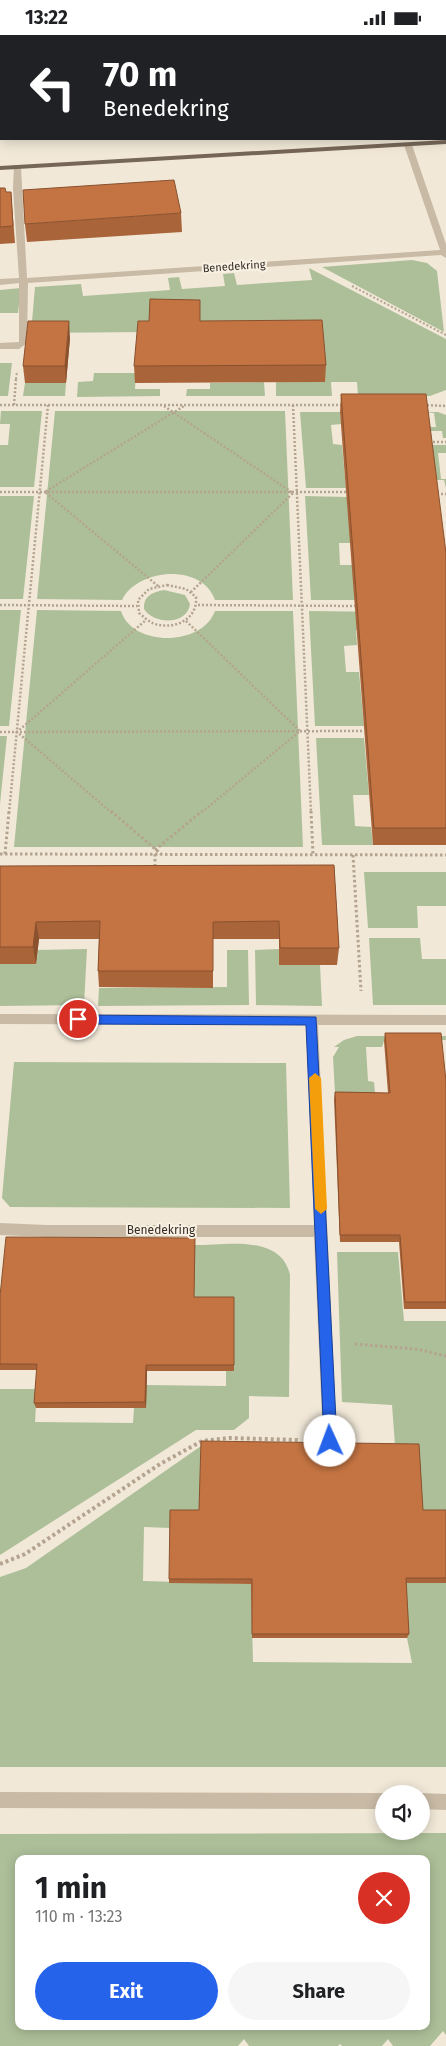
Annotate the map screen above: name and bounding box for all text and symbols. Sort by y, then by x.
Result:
text: 13:22 [25,6,68,29]
text: 70 m [103,53,177,95]
icon: left [20,55,85,120]
text: Benedekring [103,95,229,122]
street label: Benedekring [202,258,266,275]
pin [57,998,99,1040]
icon: arrive [64,1005,92,1033]
street label: Benedekring [127,1223,196,1237]
position arrow [303,1414,355,1466]
map controls [375,1785,430,1840]
button: sound [375,1785,430,1840]
text: 1 min [35,1870,107,1906]
button: close [358,1872,410,1924]
text: 110 m · 13:23 [35,1907,122,1926]
button: Exit [35,1962,218,2020]
button: Share [228,1962,410,2020]

